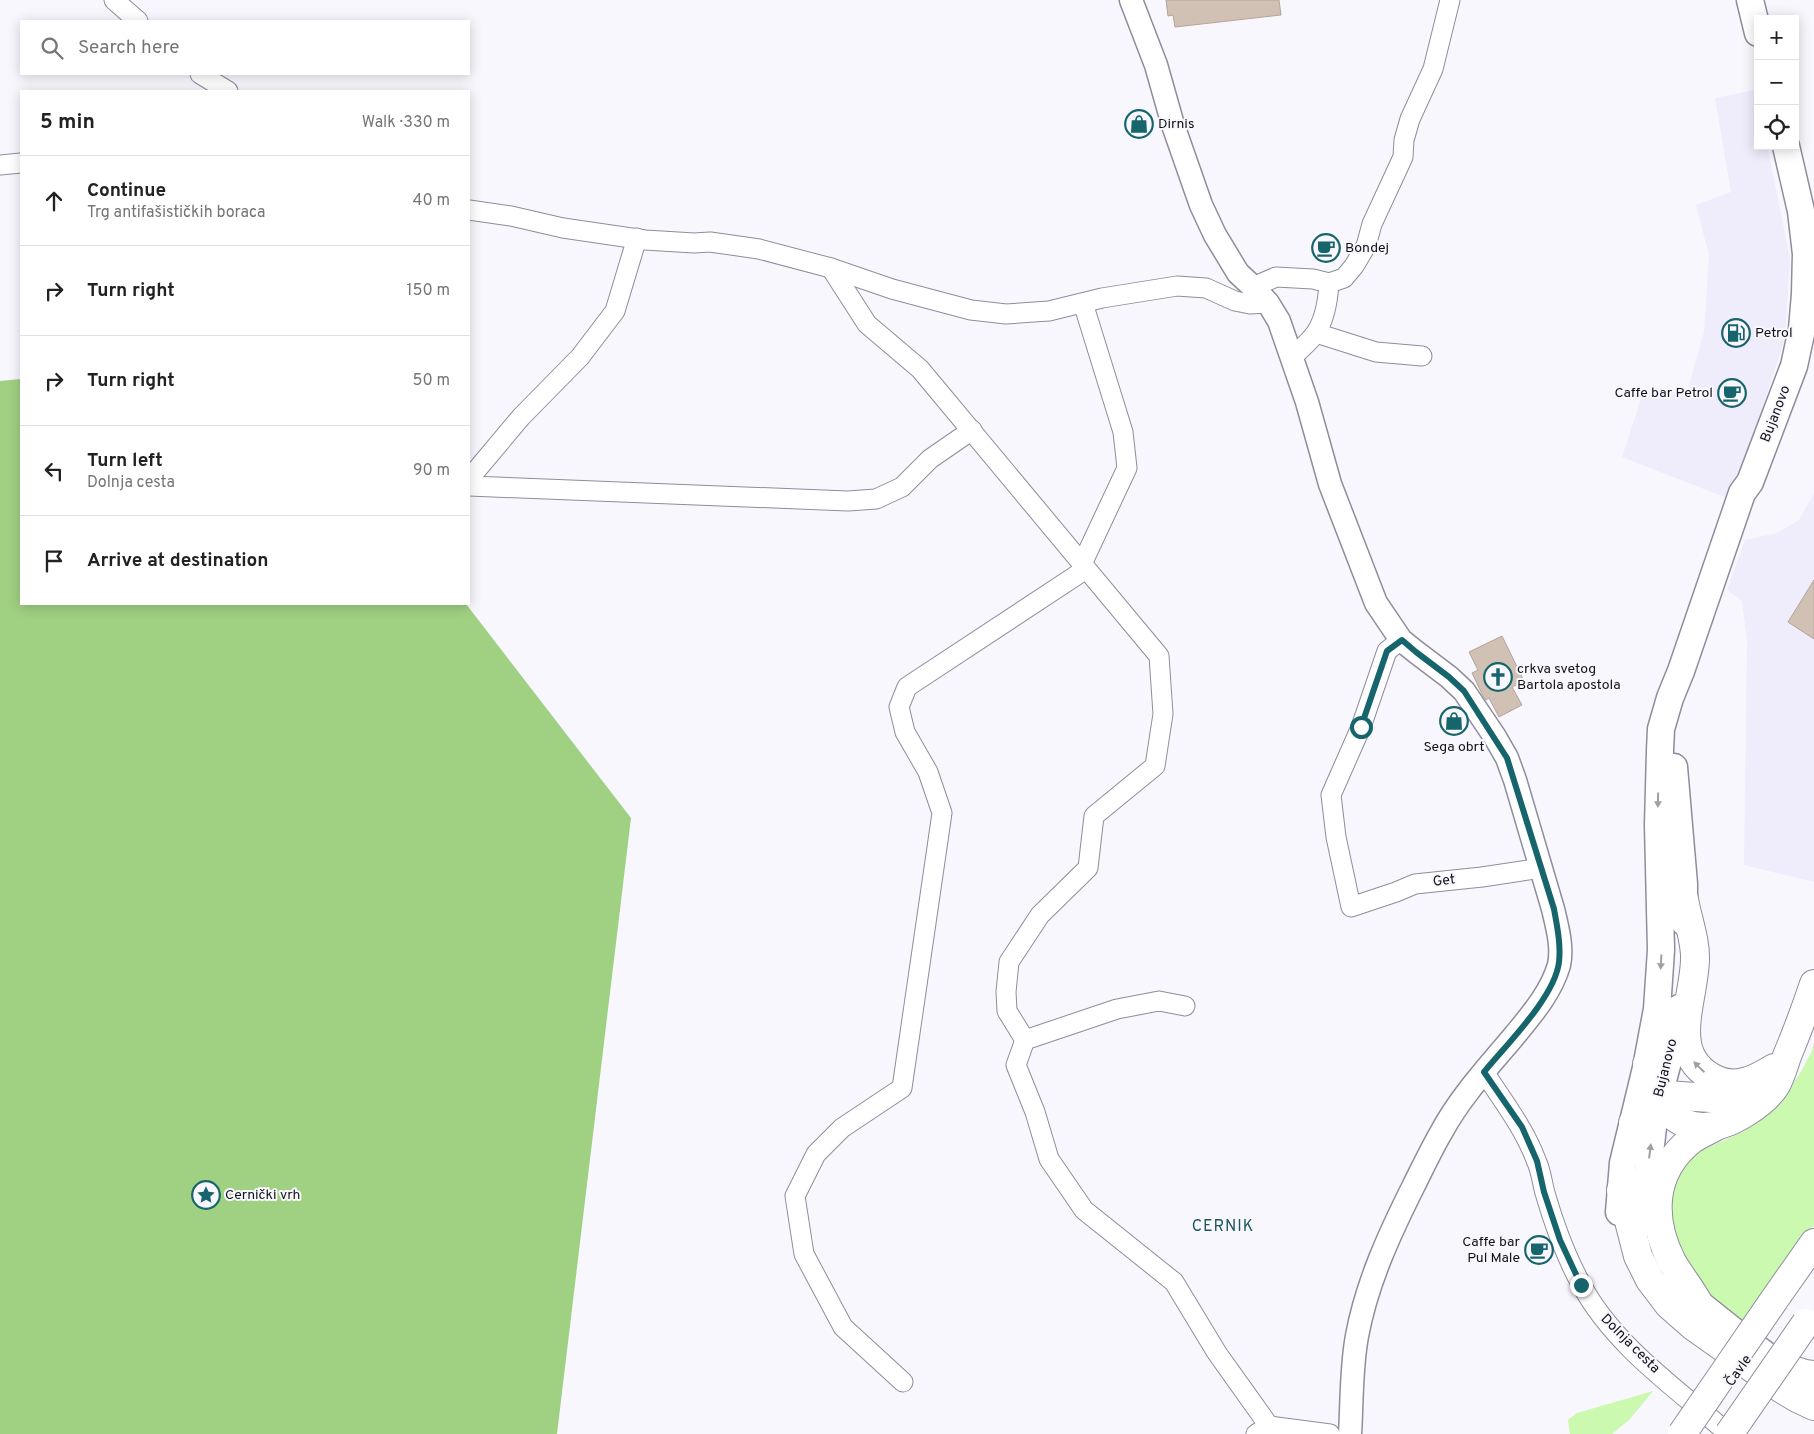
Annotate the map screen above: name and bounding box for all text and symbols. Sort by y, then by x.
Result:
map controls [1754,15,1799,150]
button: + [1754,15,1799,60]
search box [20,20,470,75]
icon: search [38,34,66,62]
text: Search here [78,36,180,60]
button: − [1754,60,1799,105]
button: locate [1754,105,1799,150]
text: 5 min [40,109,95,136]
shop icon: Dirnis [1124,109,1154,139]
text: Walk · 330 m [362,113,450,133]
place label: Dirnis [1158,116,1194,133]
text: Continue [87,179,166,203]
icon: ahead [40,187,68,215]
text: 40 m [412,191,450,211]
text: Trg antifašističkih boraca [87,203,265,223]
cafe icon: Bondej [1311,233,1341,263]
place label: Bondej [1345,240,1389,257]
icon: right [40,277,68,305]
text: Turn right [87,279,175,303]
text: 150 m [407,281,450,301]
fuel station icon: Petrol [1721,318,1751,348]
place label: Petrol [1755,325,1793,342]
icon: right [40,367,68,395]
text: Turn right [87,369,175,393]
text: 50 m [413,371,450,391]
cafe icon: Caffe bar Petrol [1717,378,1747,408]
street label: Bujanovo [1757,383,1795,445]
place label: Caffe bar Petrol [1614,385,1713,402]
text: Turn left [87,449,163,473]
icon: left [40,457,68,485]
text: 90 m [413,461,450,481]
text: Dolnja cesta [87,473,175,493]
icon: arrive [40,547,68,575]
text: Arrive at destination [87,549,268,573]
place label: crkva svetog Bartola apostola [1517,661,1621,694]
church icon: crkva svetog Bartola apostola [1483,662,1513,692]
shop icon: Sega obrt [1439,706,1469,736]
route start [1350,716,1373,739]
place label: Sega obrt [1423,739,1485,756]
one-way arrow [1654,792,1662,808]
street label: Get [1432,871,1456,891]
one-way arrow [1656,954,1664,970]
street label: Bujanovo [1651,1037,1681,1099]
one-way arrow [1693,1061,1705,1073]
one-way arrow [1646,1143,1654,1159]
place icon: Cernički vrh [191,1180,221,1210]
place label: Cernički vrh [225,1187,300,1204]
district label: CERNIK [1192,1217,1254,1237]
place label: Caffe bar Pul Male [1462,1234,1521,1267]
cafe icon: Caffe bar Pul Male [1524,1235,1554,1265]
route end [1570,1274,1593,1297]
street label: Dolnja cesta [1597,1311,1663,1377]
street label: Čavle [1721,1351,1756,1390]

